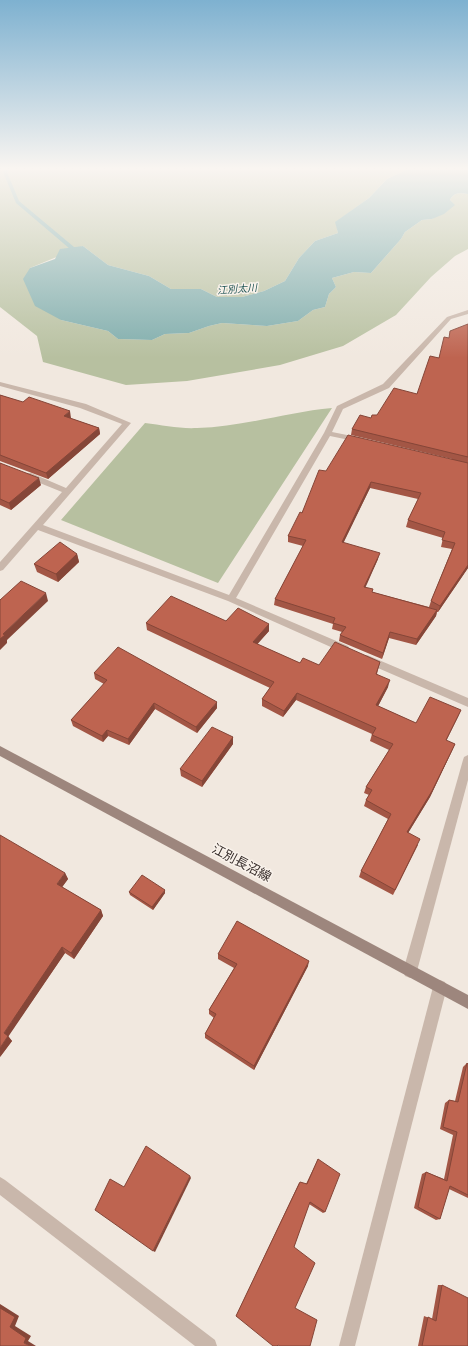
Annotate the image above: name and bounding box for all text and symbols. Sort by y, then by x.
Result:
water label: 江別太川 [217,282,258,298]
street label: 江別長沼線 [209,841,274,886]

